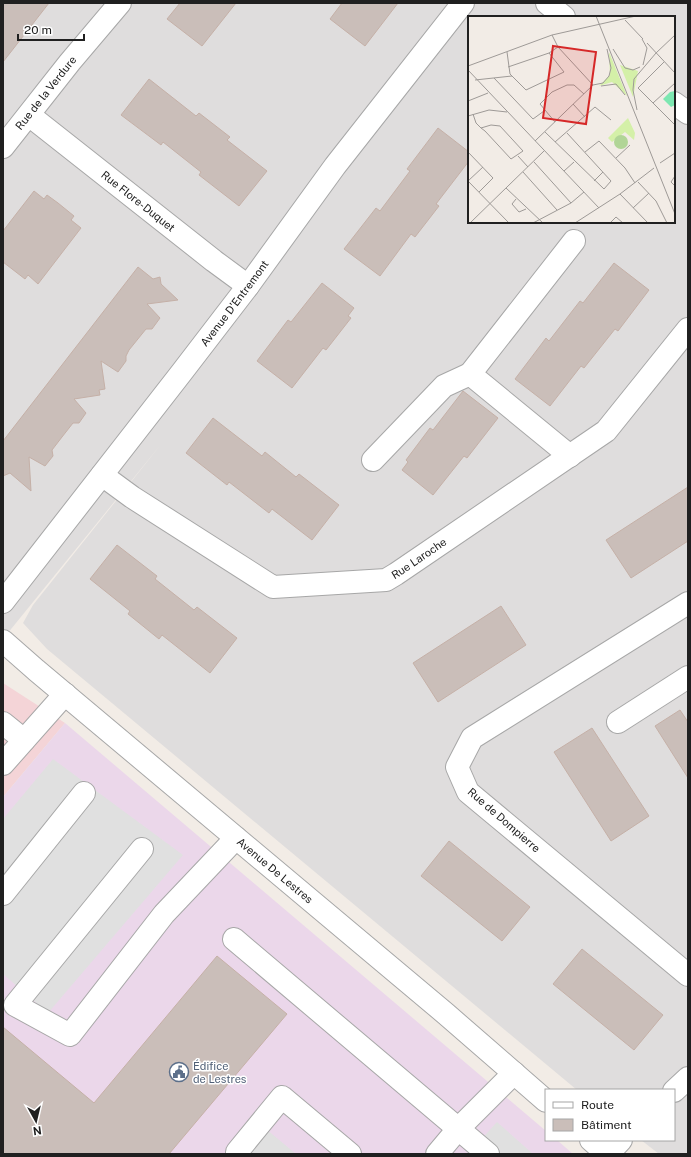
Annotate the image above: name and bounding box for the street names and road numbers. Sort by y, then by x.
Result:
street label: Rue de la Verdure [13,54,78,132]
street label: Rue Flore-Duquet [99,168,177,234]
street label: Avenue D'Entremont [198,258,271,348]
street label: Rue Laroche [389,536,449,581]
street label: Rue de Dompierre [466,785,542,855]
street label: Avenue De Lestres [235,835,316,906]

